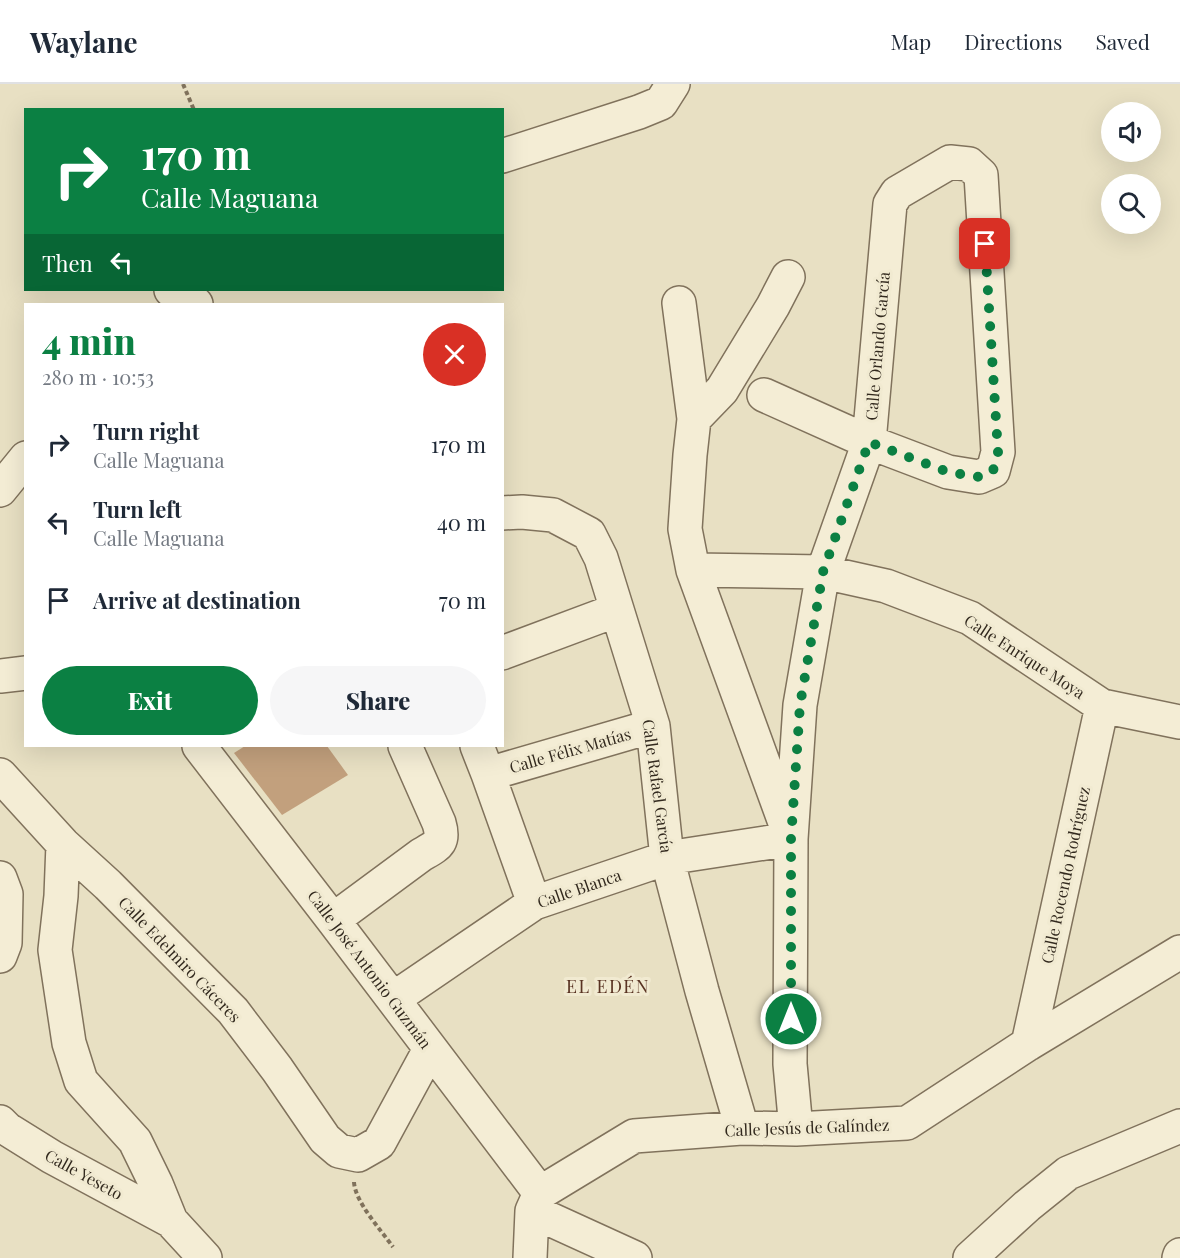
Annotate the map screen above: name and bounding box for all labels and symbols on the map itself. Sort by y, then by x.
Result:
pin [959,218,1010,269]
street label: Calle Orlando García [860,271,894,421]
street label: Calle Enrique Moya [961,609,1089,703]
street label: Calle Rafael García [638,718,678,854]
street label: Calle Félix Matías [507,723,633,777]
street label: Calle Rocendo Rodríguez [1036,784,1094,965]
street label: Calle Blanca [534,864,624,912]
street label: Calle José Antonio Guzmán [303,885,437,1053]
street label: Calle Edelmiro Cáceres [114,892,246,1026]
district label: EL EDÉN [566,974,650,998]
position arrow [759,987,823,1051]
street label: Calle Jesús de Galíndez [724,1114,890,1140]
street label: Calle Yeseto [41,1144,127,1204]

